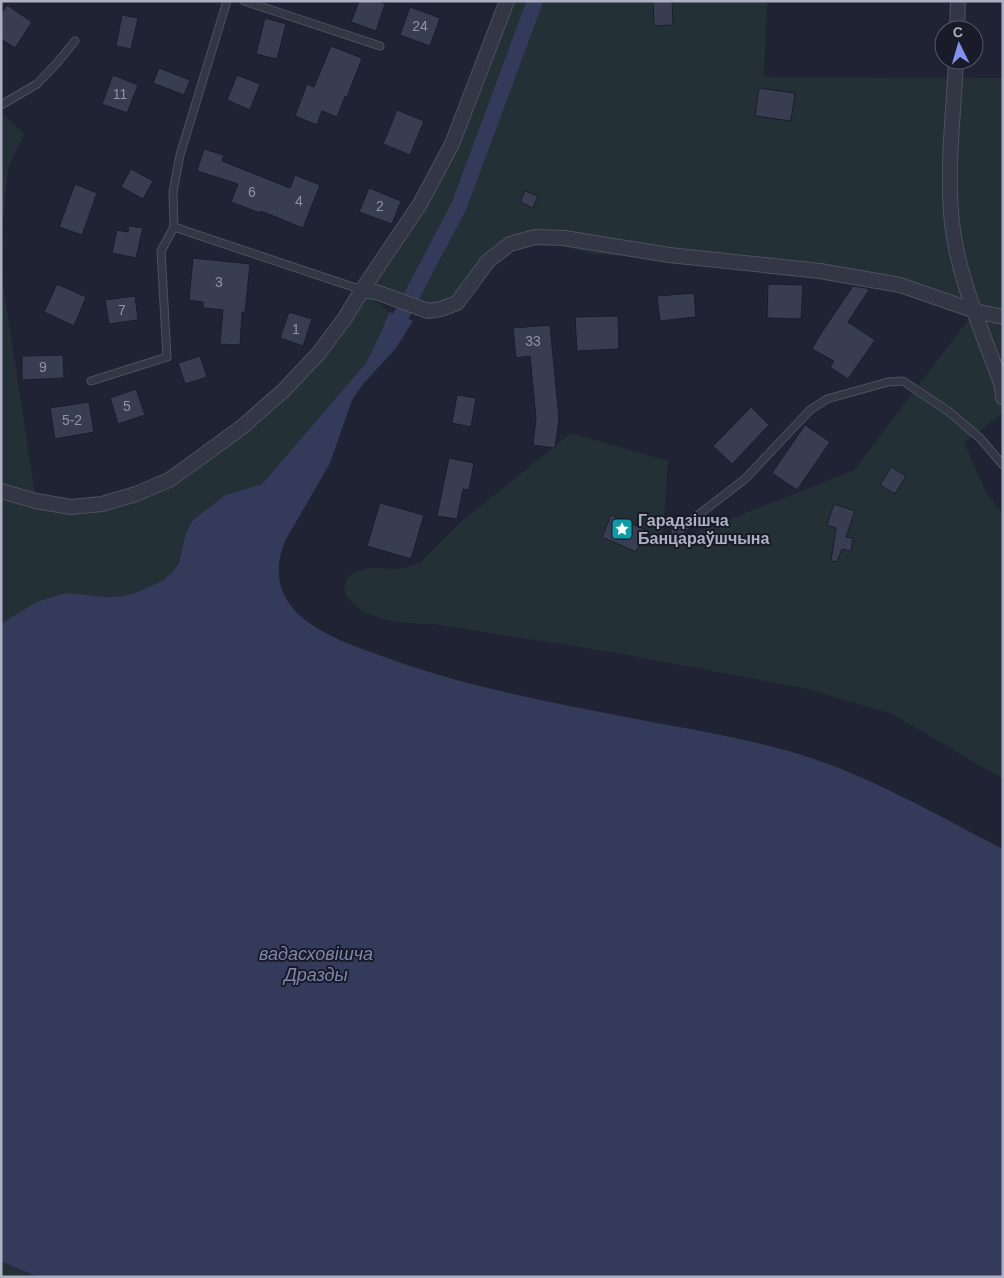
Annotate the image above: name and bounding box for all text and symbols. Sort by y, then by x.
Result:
house number: 24 [412,18,428,34]
north arrow [934,20,984,70]
text: С [952,24,964,40]
house number: 11 [113,86,127,102]
house number: 6 [248,184,256,200]
house number: 4 [295,193,303,209]
house number: 2 [376,198,384,214]
house number: 3 [215,274,223,290]
house number: 7 [118,302,126,318]
house number: 1 [292,321,300,337]
house number: 33 [525,333,541,349]
house number: 9 [39,359,47,375]
house number: 5 [123,398,131,414]
house number: 5-2 [62,412,82,428]
place label: Гарадзішча Банцараўшчына [638,512,770,547]
place icon: Гарадзішча Банцараўшчына [610,517,634,541]
water label: вадасховішча Дразды [259,944,373,985]

